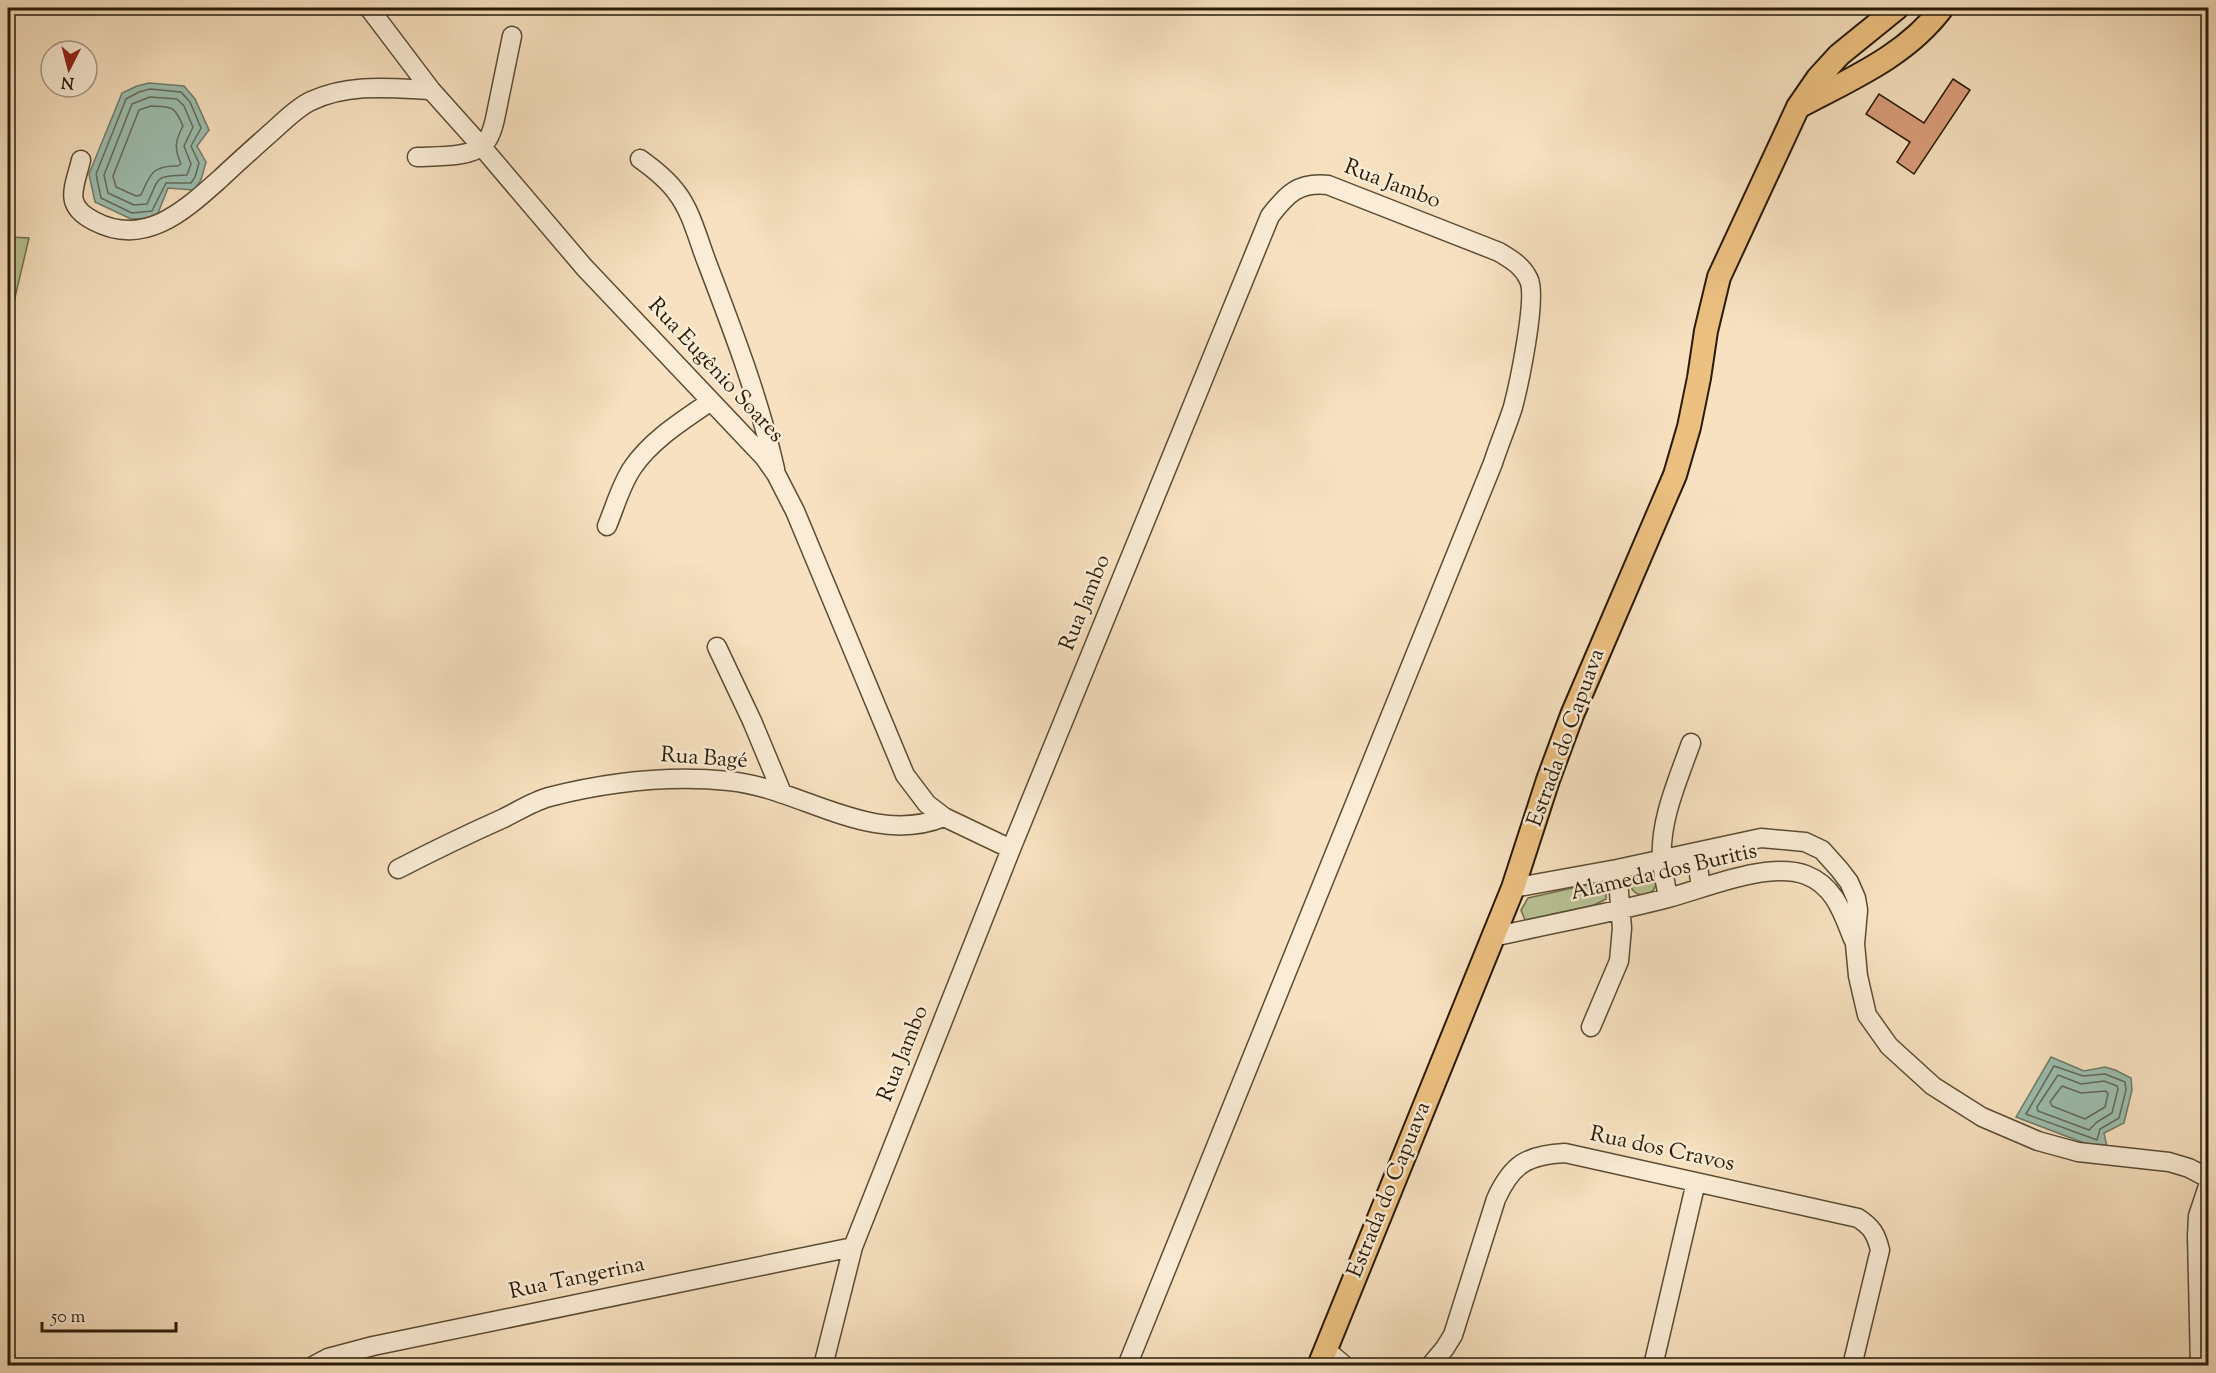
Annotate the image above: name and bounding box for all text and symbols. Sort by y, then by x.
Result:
north arrow [39,39,99,99]
text: N [60,69,75,94]
street label: Rua Jambo [1339,152,1445,218]
street label: Rua Eugênio Soares [639,292,791,450]
street label: Rua Jambo [1052,550,1120,656]
street label: Estrada do Capuava [1520,644,1614,832]
street label: Rua Bagé [659,740,749,778]
street label: Alameda dos Buritis [1568,836,1760,910]
street label: Rua Jambo [870,1001,938,1107]
street label: Estrada do Capuava [1340,1097,1440,1283]
street label: Rua dos Cravos [1587,1119,1737,1181]
street label: Rua Tangerina [506,1249,648,1309]
scale bar [42,1295,176,1333]
text: 50 m [50,1305,86,1331]

